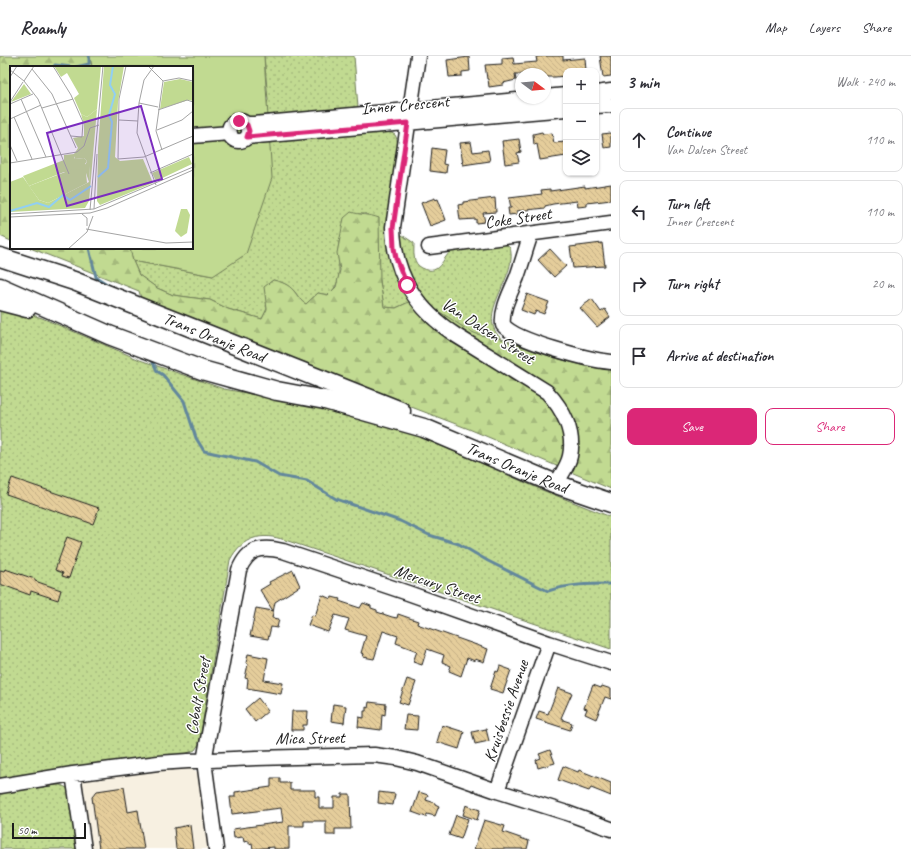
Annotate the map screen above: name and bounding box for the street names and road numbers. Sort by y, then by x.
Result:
street label: Inner Crescent [360,90,452,119]
street label: Coke Street [484,203,555,233]
street label: Van Dalsen Street [438,293,540,370]
street label: Trans Oranje Road [160,307,271,367]
street label: Trans Oranje Road [463,437,573,498]
street label: Mercury Street [392,560,485,609]
street label: Cobalt Street [181,653,216,736]
street label: Kruisbessie Avenue [479,656,534,765]
street label: Mica Street [275,727,347,749]

